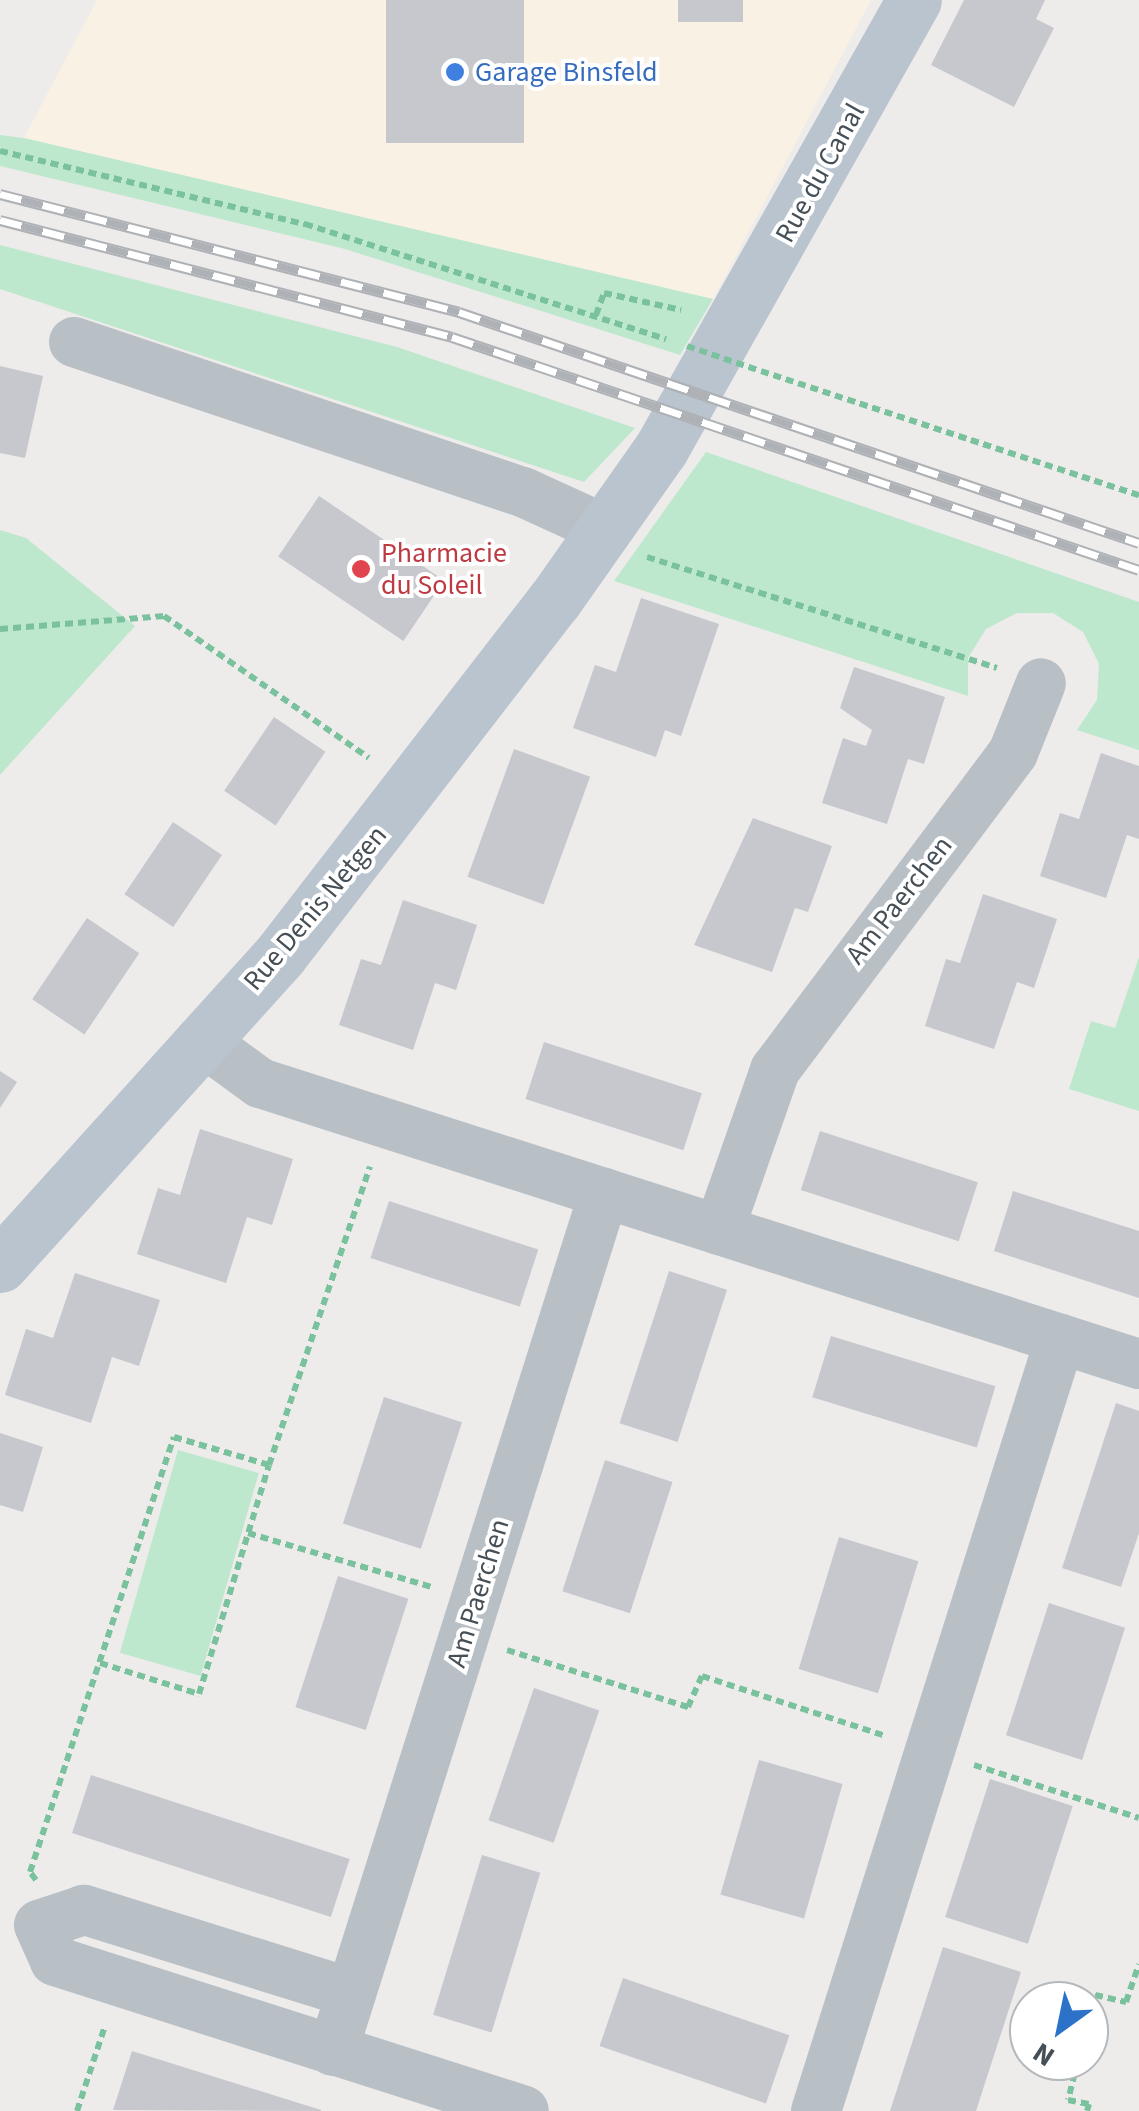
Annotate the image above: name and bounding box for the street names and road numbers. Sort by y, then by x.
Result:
street label: Rue du Canal [768,98,872,248]
street label: Rue Denis Netgen [236,819,394,997]
street label: Am Paerchen [839,829,959,971]
street label: Am Paerchen [440,1515,516,1671]

